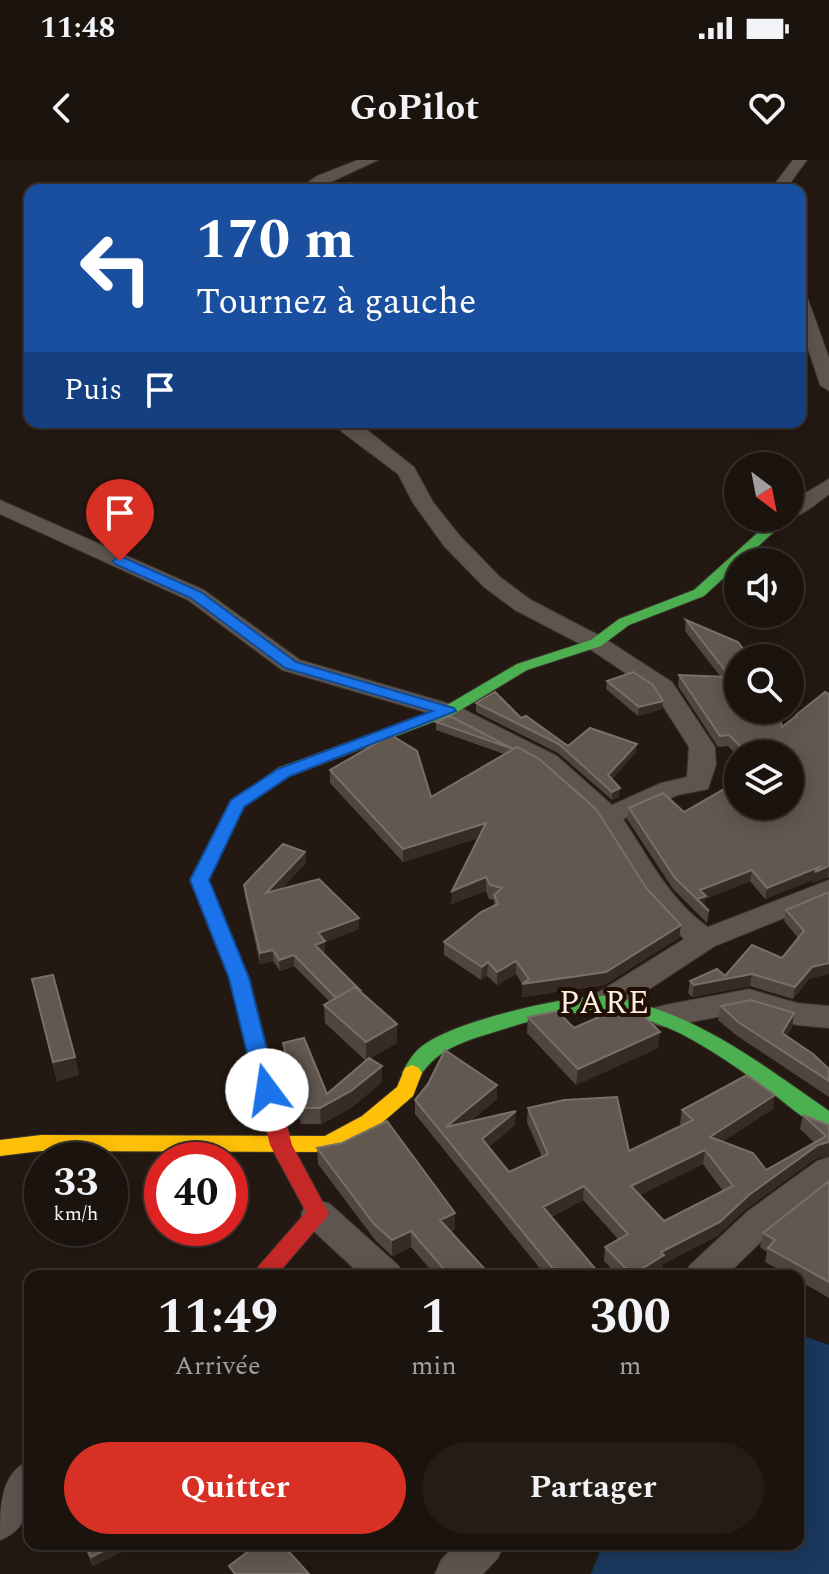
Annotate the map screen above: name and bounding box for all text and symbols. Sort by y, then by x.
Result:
text: 11:48 [40,5,115,51]
text: GoPilot [350,81,479,136]
icon: back [40,86,84,130]
icon: heart [745,86,789,130]
text: 170 m [196,198,355,283]
icon: left [64,216,168,320]
text: Tournez à gauche [196,275,476,330]
text: Puis [64,367,122,413]
icon: arrive [138,368,182,412]
north arrow [724,452,804,532]
map controls [724,452,804,820]
pin [86,479,154,561]
icon: arrive [98,491,142,535]
button: sound [724,548,804,628]
button: search [724,644,804,724]
button: layers [724,740,804,820]
district label: PARE [559,979,651,1028]
position arrow [225,1048,309,1132]
speed limit sign: 40 [144,1142,248,1246]
text: 33 [54,1153,98,1214]
text: km/h [54,1199,99,1229]
text: 11:49 [157,1281,278,1354]
text: 1 [420,1281,447,1354]
text: 300 [590,1281,671,1354]
text: Arrivée [175,1346,261,1386]
text: min [411,1346,457,1386]
text: m [619,1346,641,1386]
button: Quitter [64,1442,406,1534]
button: Partager [422,1442,764,1534]

